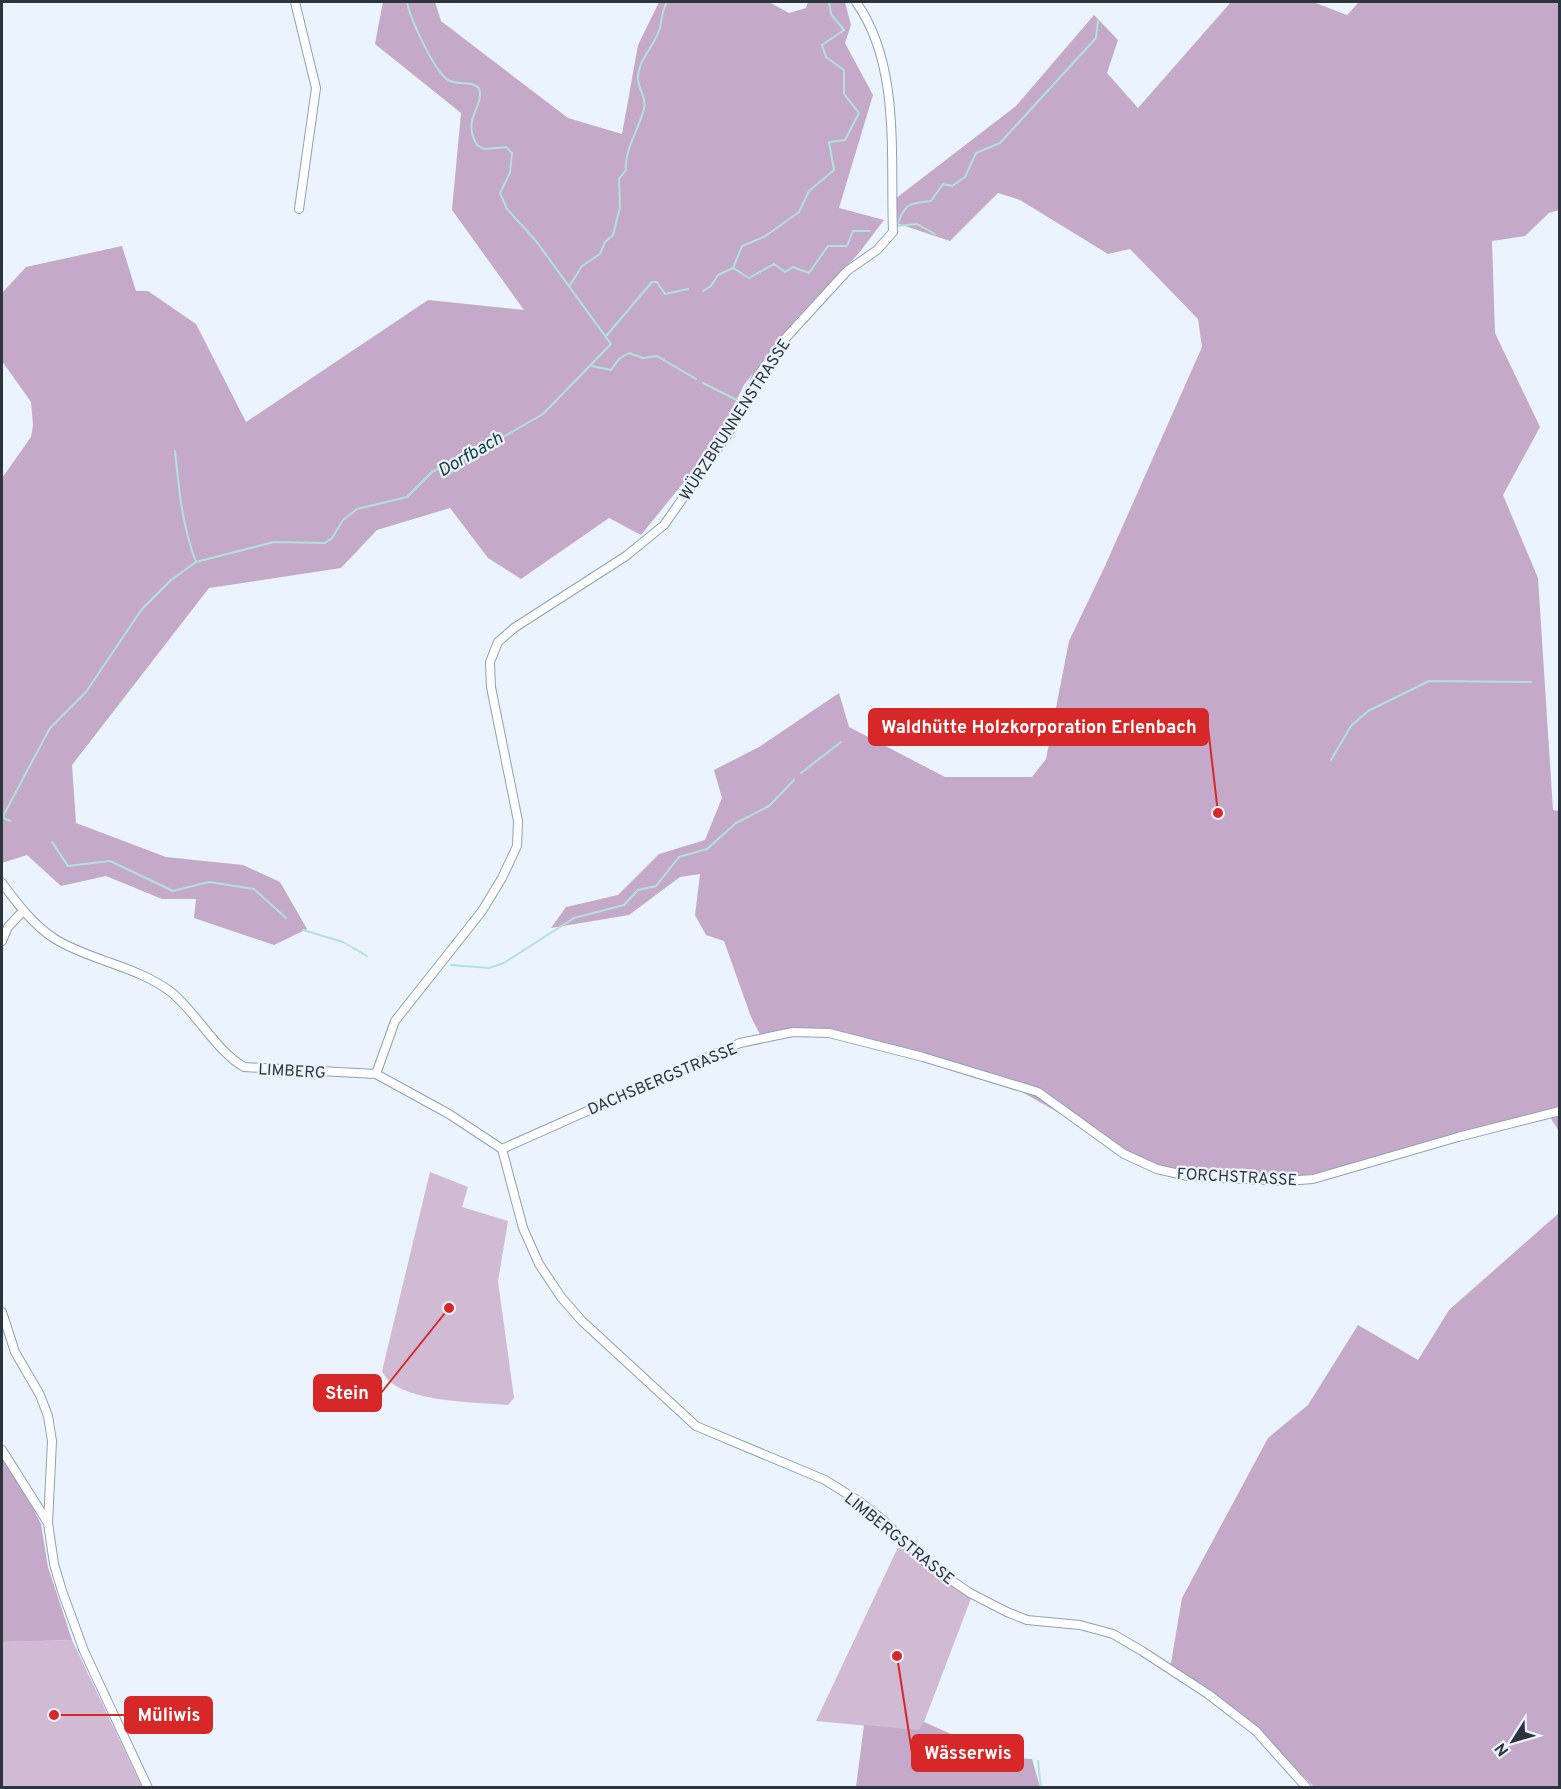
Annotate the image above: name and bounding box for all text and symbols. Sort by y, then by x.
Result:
street label: WÜRZBRUNNENSTRASSE [674,334,795,505]
water label: Dorfbach [434,427,508,483]
callout: Waldhütte Holzkorporation Erlenbach [869,709,1208,745]
text: Waldhütte Holzkorporation Erlenbach [881,717,1197,740]
street label: DACHSBERGSTRASSE [585,1039,741,1120]
street label: LIMBERG [258,1060,326,1084]
street label: FORCHSTRASSE [1176,1165,1298,1191]
callout: Stein [314,1375,381,1411]
text: Stein [325,1383,369,1406]
street label: LIMBERGSTRASSE [840,1489,958,1590]
callout: Müliwis [125,1697,212,1733]
text: Müliwis [138,1705,200,1728]
north arrow [1483,1711,1543,1771]
callout: Wässerwis [912,1735,1023,1771]
text: N [1491,1738,1514,1759]
text: Wässerwis [924,1743,1012,1766]

